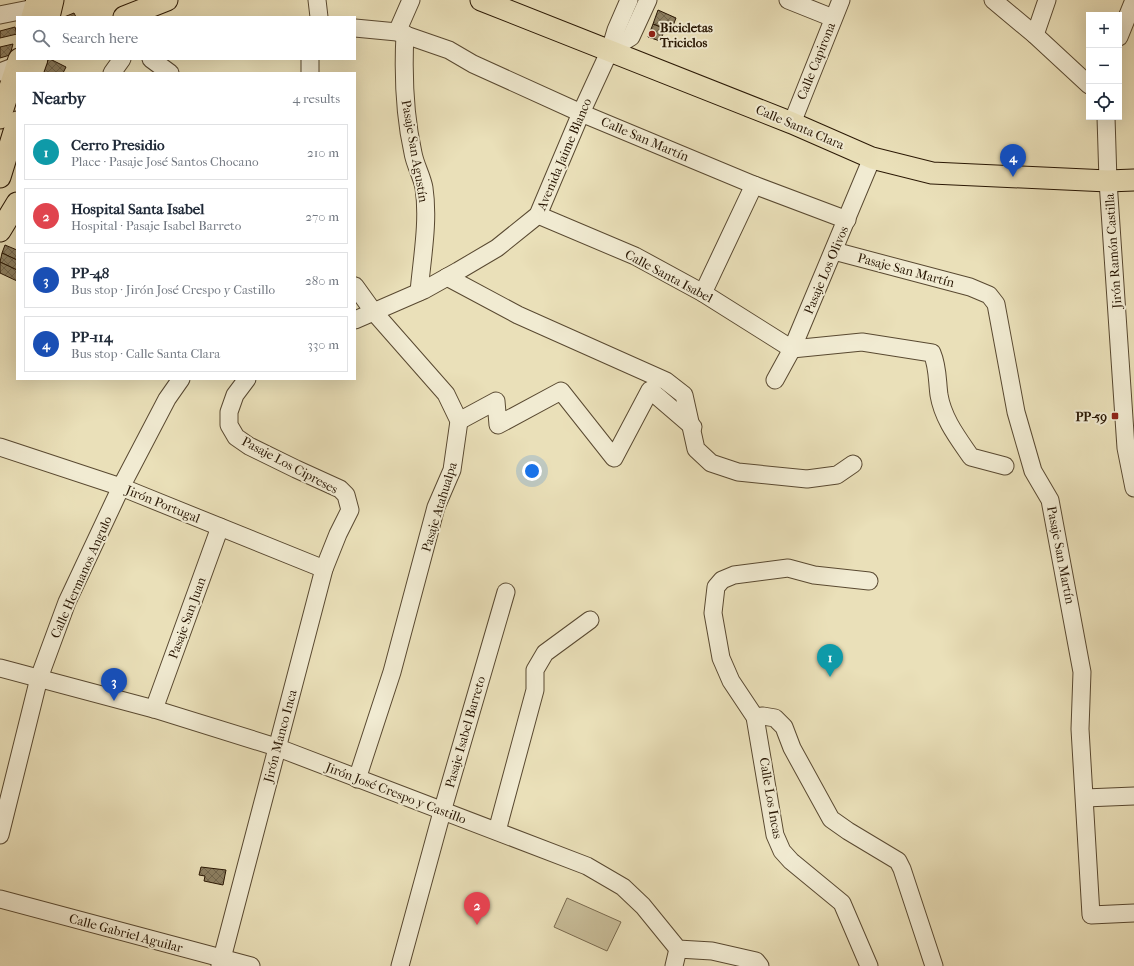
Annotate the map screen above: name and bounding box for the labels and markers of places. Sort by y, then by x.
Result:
place label: Bicicletas Triciclos [659,20,713,50]
marker: Bicicletas Triciclos [647,29,657,39]
pin: 4 [1000,144,1026,177]
place label: PP-59 [1076,409,1107,425]
marker: PP-59 [1110,411,1120,421]
pin: 1 [817,644,843,677]
pin: 3 [101,668,127,701]
pin: 2 [464,892,490,925]

